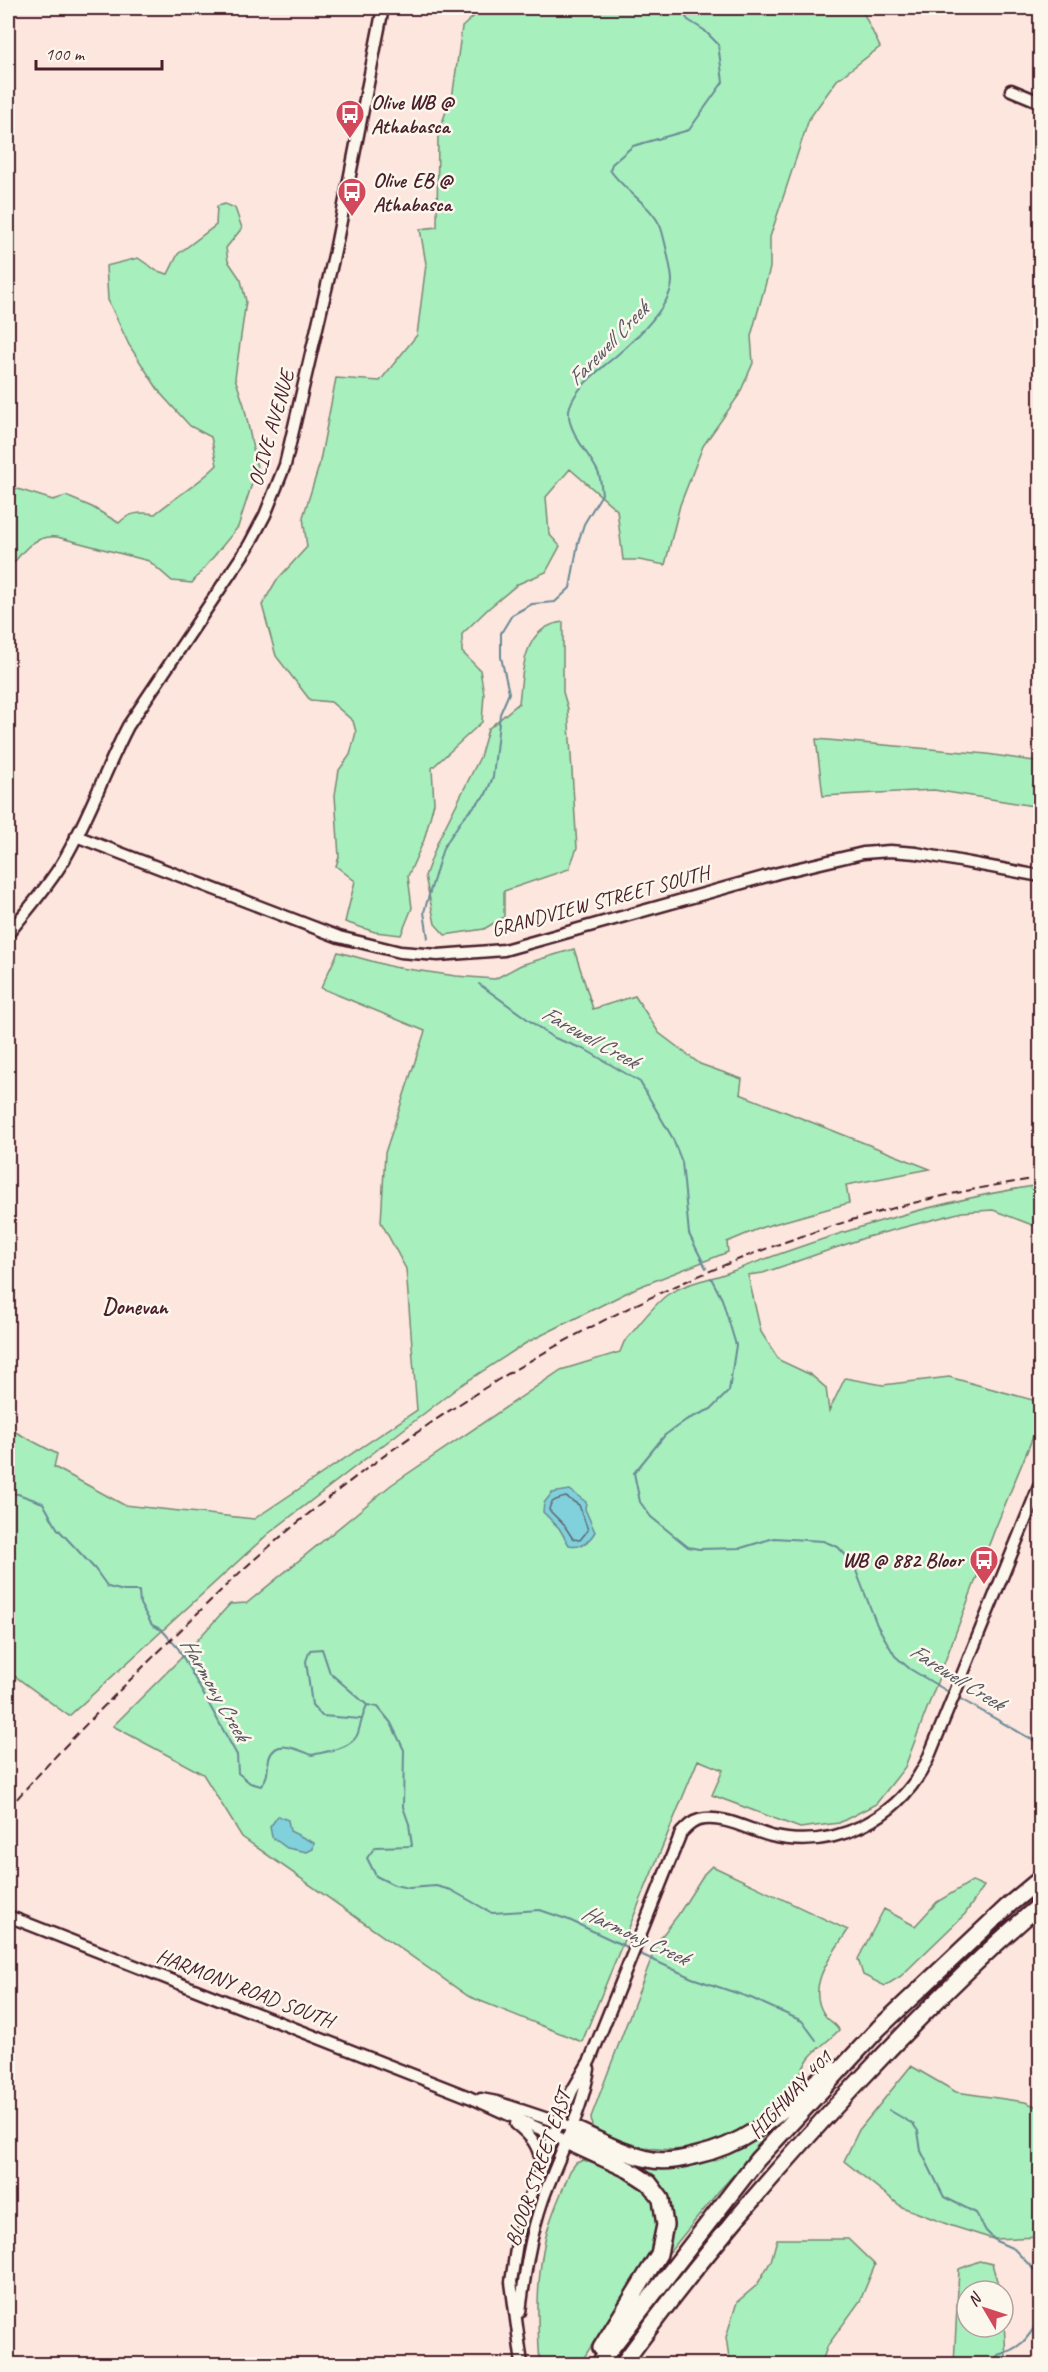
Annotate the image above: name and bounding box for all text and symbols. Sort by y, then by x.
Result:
scale bar [36,33,162,71]
text: 100 m [45,43,86,65]
place label: Olive WB @ Athabasca [371,89,456,139]
bus stop icon: Olive WB @ Athabasca [334,98,366,140]
place label: Olive EB @ Athabasca [373,167,455,217]
bus stop icon: Olive EB @ Athabasca [336,176,368,218]
water label: Farewell Creek [561,293,658,392]
street label: OLIVE AVENUE [242,364,301,489]
street label: GRANDVIEW STREET SOUTH [488,859,715,943]
water label: Farewell Creek [537,999,647,1077]
district label: Donevan [102,1293,169,1321]
bus stop icon: WB @ 882 Bloor [968,1544,1000,1586]
place label: WB @ 882 Bloor [842,1547,965,1573]
water label: Harmony Creek [174,1632,258,1749]
water label: Farewell Creek [905,1637,1013,1719]
water label: Harmony Creek [577,1898,696,1974]
street label: HARMONY ROAD SOUTH [153,1942,340,2035]
street label: HIGHWAY 401 [743,2043,838,2144]
street label: BLOOR STREET EAST [499,2081,579,2249]
north arrow [955,2279,1015,2339]
text: N [963,2288,987,2310]

